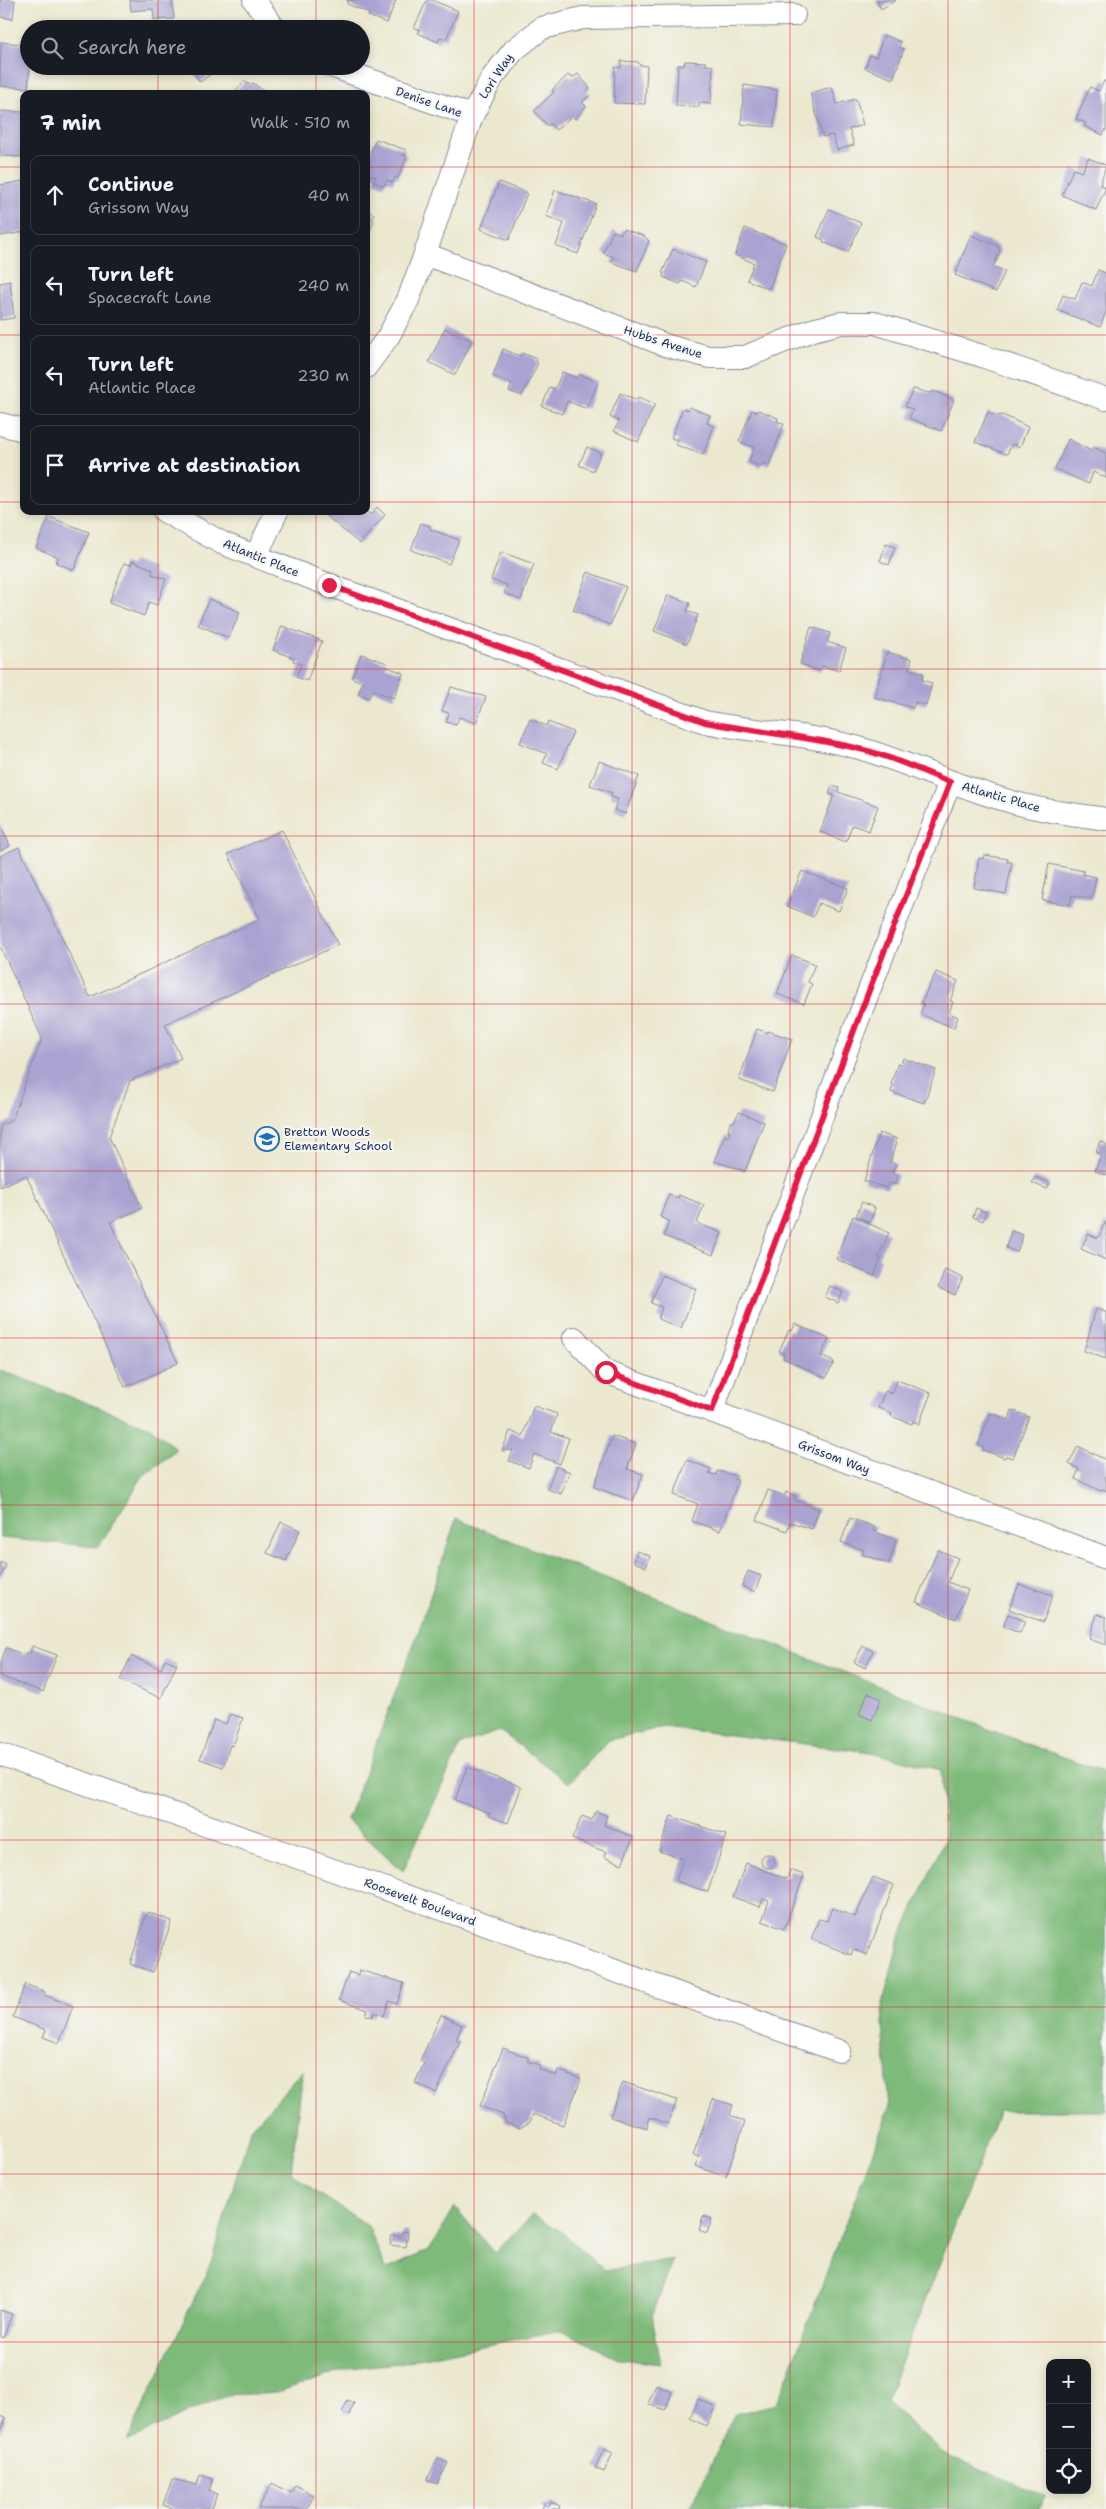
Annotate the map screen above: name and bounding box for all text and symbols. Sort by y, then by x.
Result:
search box [20,20,370,75]
icon: search [38,34,66,62]
text: Search here [78,35,187,60]
street label: Lori Way [475,50,517,102]
street label: Denise Lane [394,83,465,121]
text: 7 min [40,109,101,137]
text: Walk · 510 m [250,112,350,133]
text: Continue [88,172,174,197]
icon: ahead [41,181,69,209]
text: 40 m [307,185,349,206]
text: Grissom Way [88,197,189,218]
text: Turn left [88,262,174,287]
icon: left [41,271,69,299]
text: 240 m [297,275,349,296]
text: Spacecraft Lane [88,287,212,308]
street label: Hubbs Avenue [622,322,705,362]
text: Turn left [88,352,174,377]
icon: left [41,361,69,389]
text: 230 m [297,365,349,386]
text: Atlantic Place [88,377,196,398]
icon: arrive [41,451,69,479]
text: Arrive at destination [88,453,300,478]
street label: Atlantic Place [220,535,302,581]
route end [318,574,341,597]
street label: Atlantic Place [960,778,1042,816]
place label: Bretton Woods Elementary School [284,1124,392,1154]
school or university icon: Bretton Woods Elementary School [254,1126,280,1152]
route start [595,1361,618,1384]
street label: Grissom Way [796,1436,872,1478]
street label: Roosevelt Boulevard [362,1874,479,1930]
map controls [1046,2359,1091,2494]
button: + [1046,2359,1091,2404]
button: − [1046,2404,1091,2449]
button: locate [1046,2449,1091,2494]

